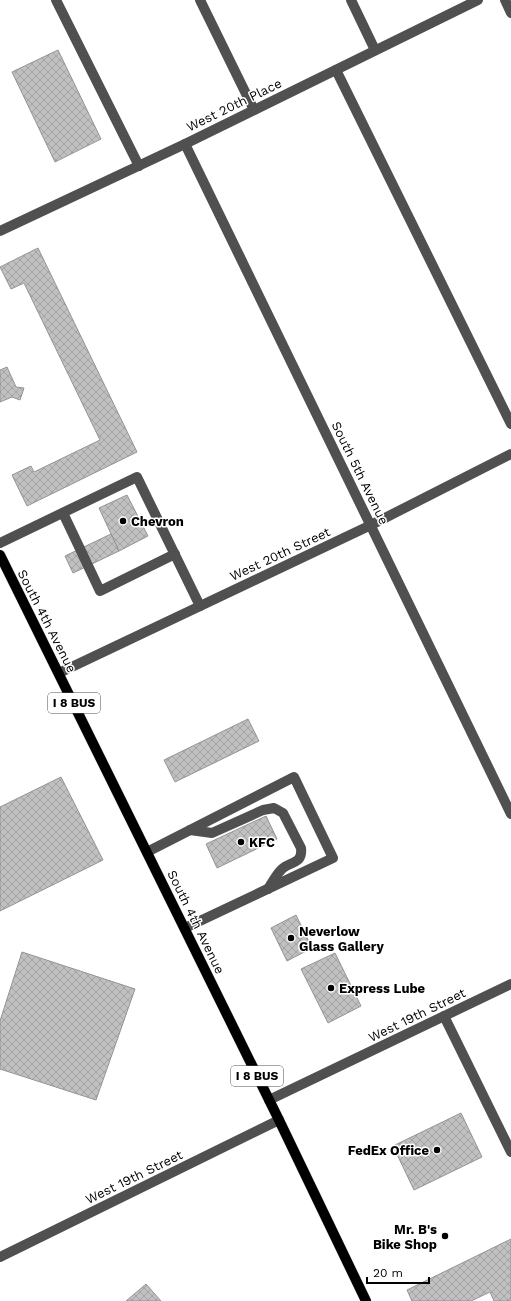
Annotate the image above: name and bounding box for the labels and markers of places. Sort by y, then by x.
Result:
place label: Chevron [131,514,184,529]
marker: Chevron [118,516,128,526]
place label: KFC [249,835,275,850]
marker: KFC [236,837,246,847]
place label: Neverlow Glass Gallery [299,924,384,954]
marker: Neverlow Glass Gallery [286,933,296,943]
place label: Express Lube [339,981,426,996]
marker: Express Lube [326,983,336,993]
place label: FedEx Office [348,1143,429,1158]
marker: FedEx Office [432,1145,442,1155]
place label: Mr. B's Bike Shop [373,1222,437,1252]
marker: Mr. B's Bike Shop [440,1231,450,1241]

